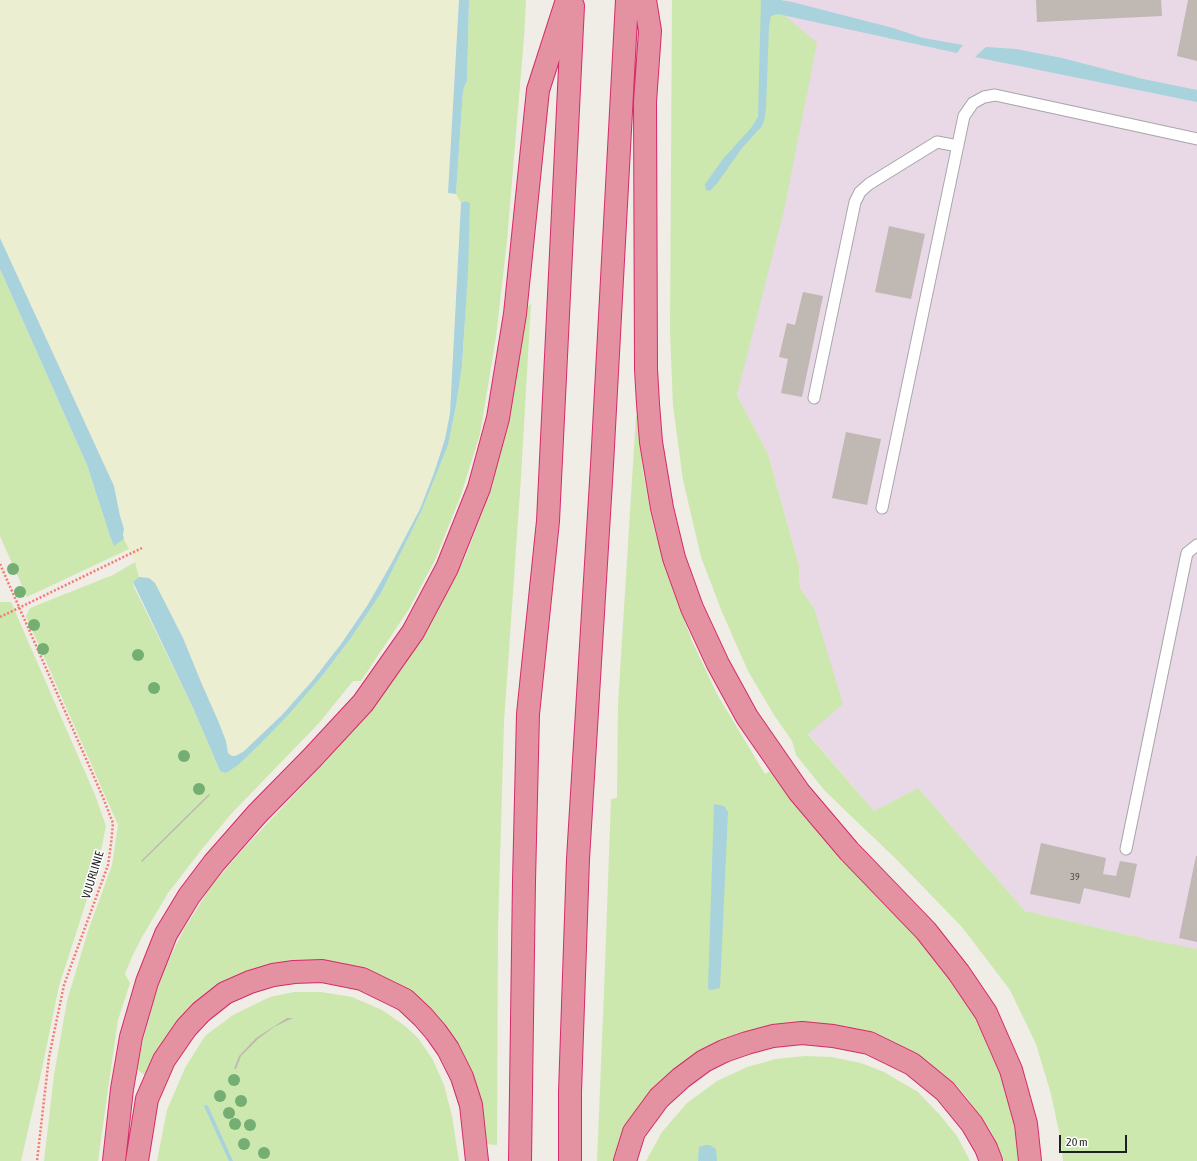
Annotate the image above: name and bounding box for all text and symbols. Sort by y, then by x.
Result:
street label: VUURLINIE [79,849,107,901]
house number: 39 [1070,871,1080,883]
scale bar [1061,1127,1129,1153]
text: 20 m [1066,1135,1088,1149]

